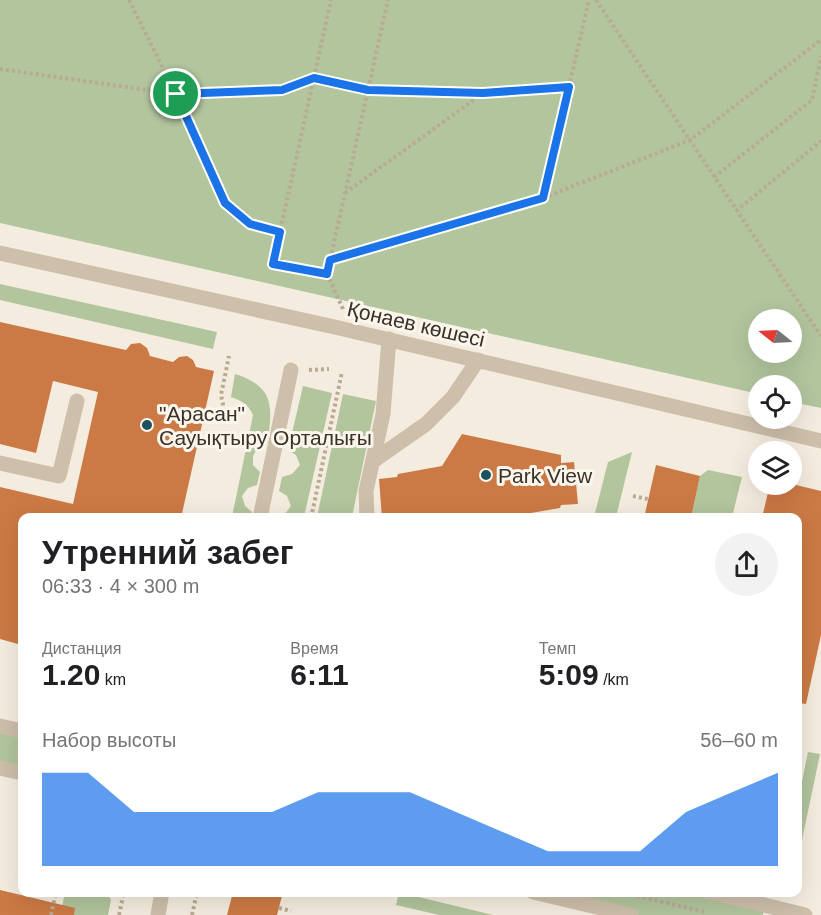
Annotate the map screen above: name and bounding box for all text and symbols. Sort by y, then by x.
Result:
pin [150,68,201,119]
icon: arrive [159,77,192,110]
street label: Қонаев көшесі [345,297,487,351]
north arrow [748,309,802,363]
map controls [748,309,802,495]
button: locate [748,375,802,429]
place label: "Арасан" Сауықтыру Орталығы [159,402,372,449]
marker: "Арасан" Сауықтыру Орталығы [140,418,154,432]
button: layers [748,441,802,495]
place label: Park View [498,464,593,487]
marker: Park View [479,468,493,482]
button: share [715,533,778,596]
text: Утренний забег [42,534,294,571]
text: 06:33 · 4 × 300 m [42,575,199,597]
text: Дистанция [42,640,121,657]
text: Время [290,640,338,657]
text: Темп [539,640,576,657]
text: 1.20 [42,658,100,691]
text: 6:11 [290,658,349,691]
text: 5:09 [539,658,599,691]
text: km [100,671,126,688]
text: /km [599,671,629,688]
text: Набор высоты [42,729,176,751]
text: 56–60 m [700,729,778,751]

